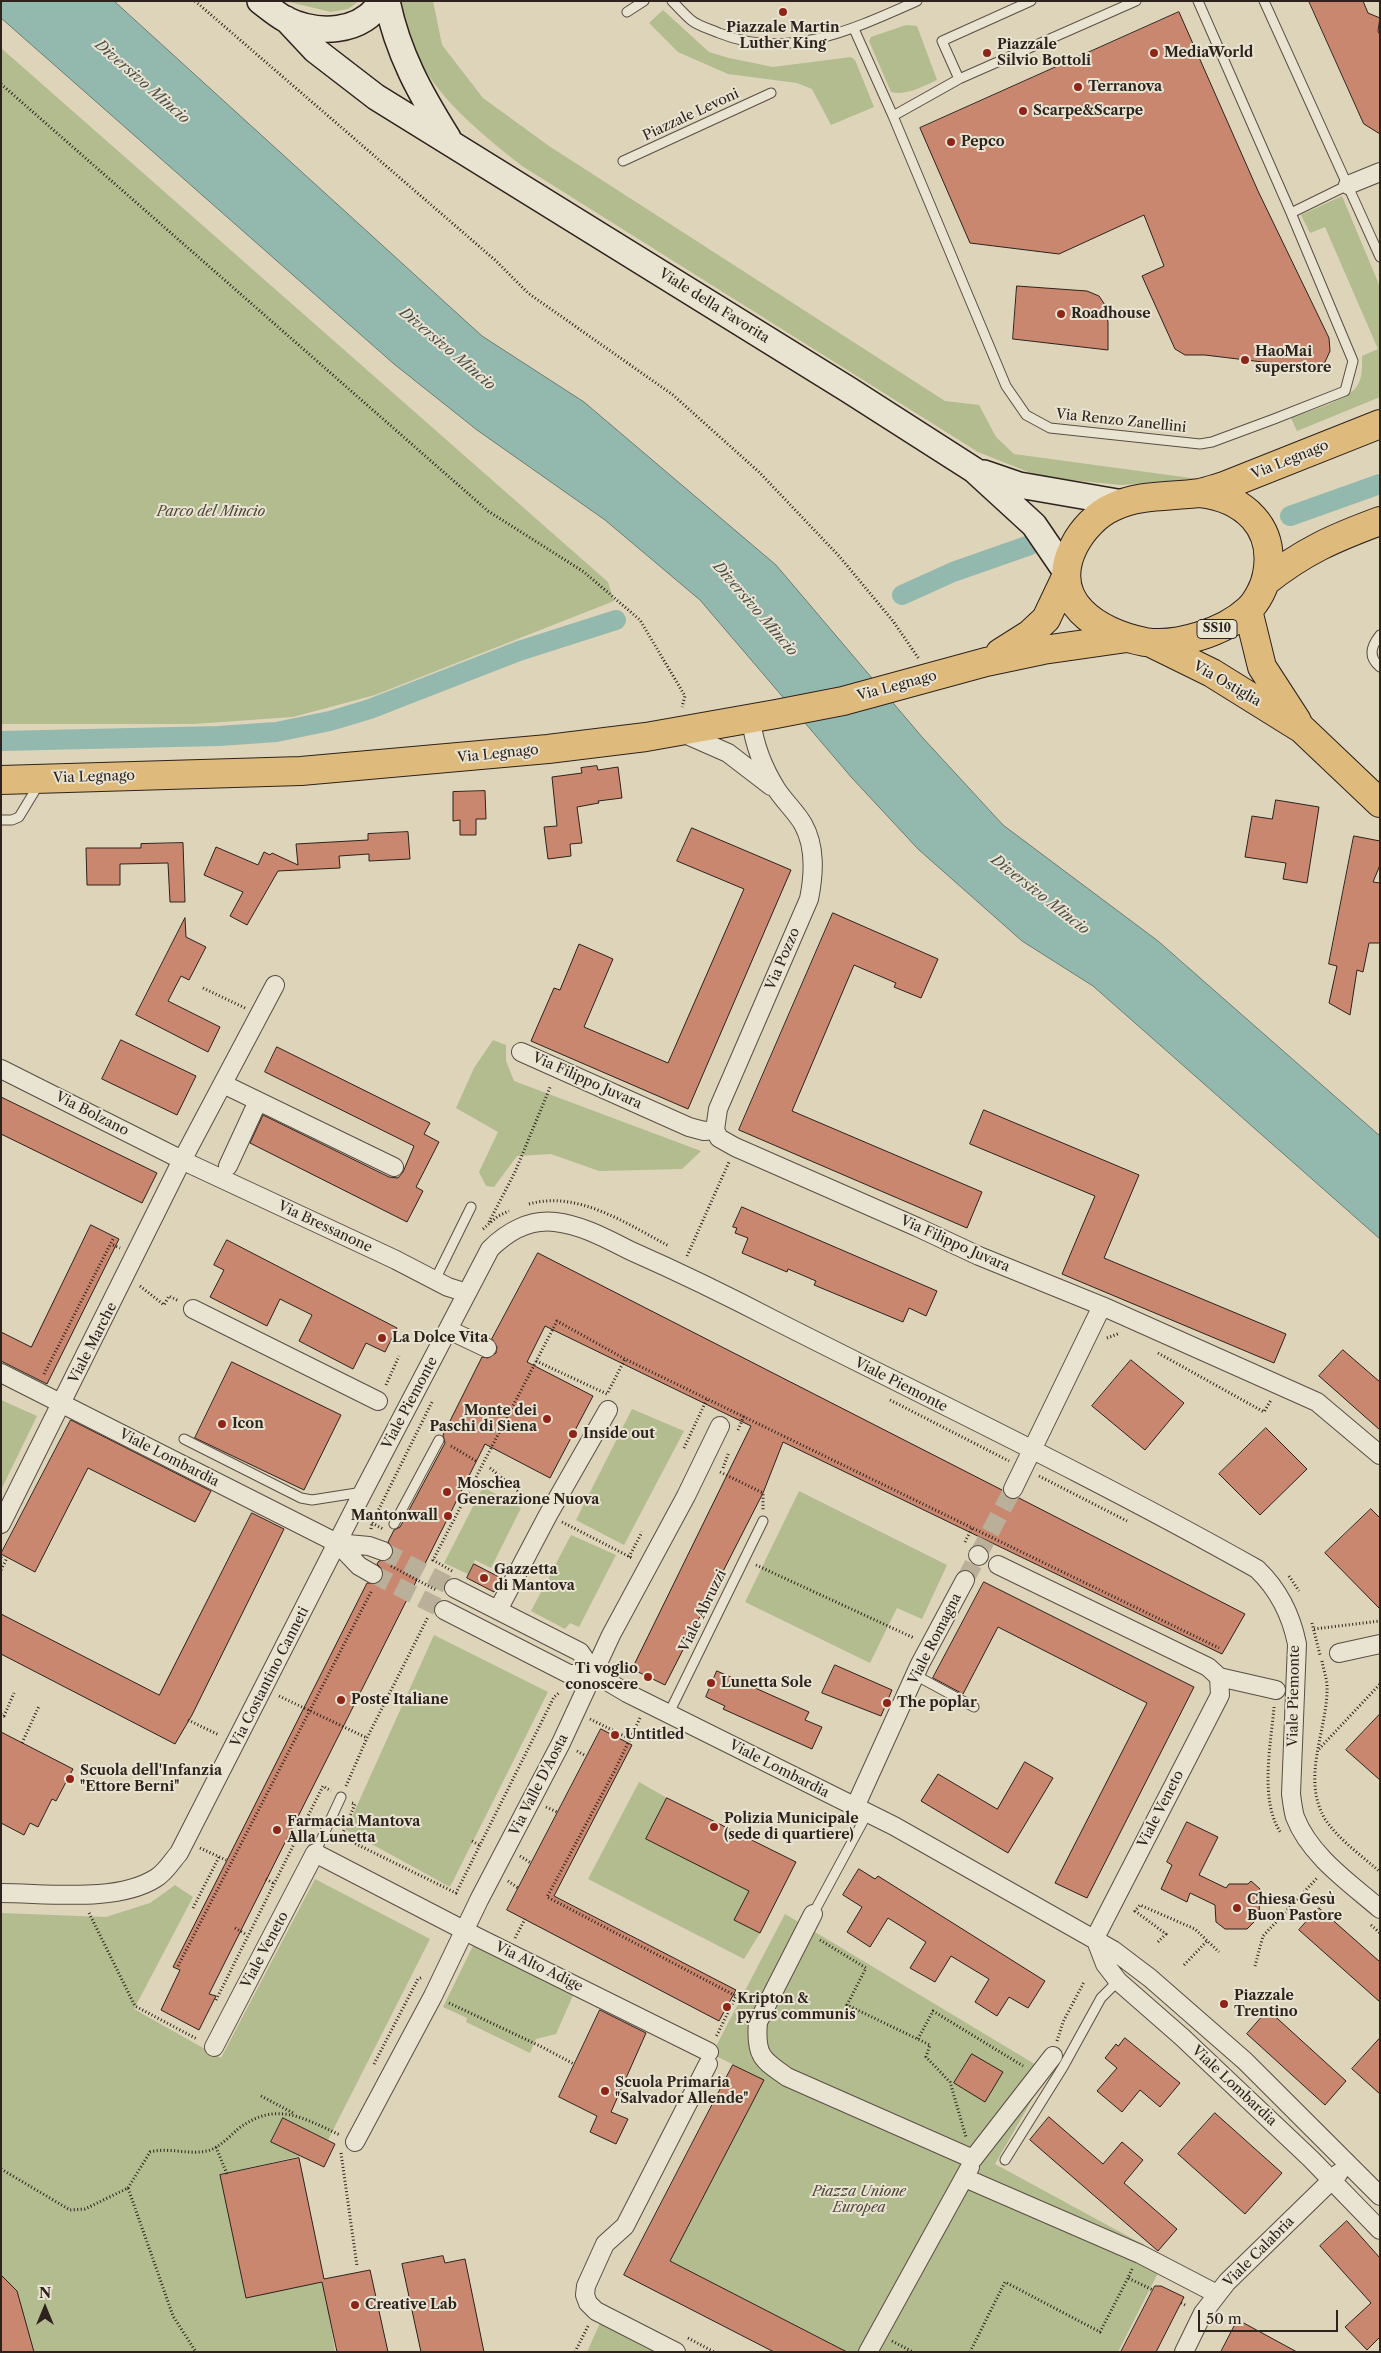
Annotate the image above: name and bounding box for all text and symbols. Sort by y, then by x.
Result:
marker: Piazzale Martin Luther King [777,6,789,18]
place label: Piazzale Martin Luther King [726,20,840,52]
water label: Diversivo Mincio [91,36,193,128]
place label: Piazzale Silvio Bottoli [997,37,1091,70]
place label: MediaWorld [1164,45,1253,61]
marker: Piazzale Silvio Bottoli [981,47,993,59]
marker: MediaWorld [1148,47,1160,59]
place label: Terranova [1088,79,1162,95]
marker: Terranova [1072,81,1084,93]
street label: Piazzale Levoni [640,85,742,145]
place label: Scarpe&Scarpe [1033,103,1143,119]
marker: Scarpe&Scarpe [1017,105,1029,117]
place label: Pepco [961,134,1005,150]
marker: Pepco [945,136,957,148]
street label: Viale della Favorita [656,265,772,347]
water label: Diversivo Mincio [395,304,499,394]
place label: Roadhouse [1071,306,1151,322]
marker: Roadhouse [1055,308,1067,320]
place label: HaoMai superstore [1255,344,1331,377]
marker: HaoMai superstore [1239,354,1251,366]
street label: Via Renzo Zanellini [1055,406,1187,436]
street label: Via Legnago [1249,437,1331,483]
park label: Parco del Mincio [157,504,265,520]
water label: Diversivo Mincio [709,558,801,660]
road number: SS10 [1197,620,1237,638]
street label: Via Ostiglia [1190,658,1264,710]
street label: Via Legnago [855,667,939,705]
street label: Via Legnago [456,741,540,767]
street label: Via Legnago [53,767,135,787]
water label: Diversivo Mincio [987,851,1093,939]
street label: Via Pozzo [762,925,804,993]
street label: Via Filippo Juvara [530,1049,644,1113]
street label: Via Bolzano [53,1088,131,1140]
street label: Via Bressanone [275,1198,375,1256]
street label: Via Filippo Juvara [898,1212,1012,1276]
street label: Viale Marche [65,1300,121,1386]
place label: La Dolce Vita [392,1330,488,1346]
marker: La Dolce Vita [376,1332,388,1344]
street label: Viale Piemonte [379,1354,441,1452]
street label: Viale Piemonte [852,1354,950,1416]
place label: Monte dei Paschi di Siena [429,1403,537,1435]
marker: Monte dei Paschi di Siena [541,1413,553,1425]
place label: Icon [232,1416,264,1432]
marker: Icon [216,1418,228,1430]
street label: Viale Lombardia [116,1426,222,1490]
place label: Inside out [583,1426,655,1442]
marker: Inside out [567,1428,579,1440]
place label: Moschea Generazione Nuova [457,1476,599,1508]
marker: Moschea Generazione Nuova [441,1486,453,1498]
place label: Mantonwall [351,1508,438,1524]
marker: Mantonwall [442,1510,454,1522]
place label: Gazzetta di Mantova [494,1562,575,1594]
street label: Viale Abruzzi [676,1567,730,1655]
marker: Gazzetta di Mantova [478,1572,490,1584]
street label: Viale Romagna [905,1591,965,1687]
street label: Via Costantino Canneti [227,1604,313,1750]
street label: Viale Piemonte [1285,1645,1303,1747]
place label: Ti voglio conoscere [565,1661,638,1694]
marker: Ti voglio conoscere [642,1671,654,1683]
place label: Lunetta Sole [721,1675,812,1691]
marker: Lunetta Sole [705,1677,717,1689]
place label: Poste Italiane [351,1692,448,1708]
marker: Poste Italiane [335,1694,347,1706]
place label: The poplar [897,1695,977,1711]
marker: The poplar [881,1697,893,1709]
place label: Untitled [625,1727,684,1743]
marker: Untitled [609,1729,621,1741]
street label: Via Valle D'Aosta [506,1731,572,1839]
street label: Viale Lombardia [726,1737,832,1801]
place label: Scuola dell'Infanzia "Ettore Berni" [80,1763,222,1795]
street label: Viale Veneto [1134,1768,1188,1850]
marker: Scuola dell'Infanzia "Ettore Berni" [64,1773,76,1785]
place label: Polizia Municipale (sede di quartiere) [724,1811,859,1844]
place label: Farmacia Mantova Alla Lunetta [287,1814,420,1846]
marker: Polizia Municipale (sede di quartiere) [708,1821,720,1833]
marker: Farmacia Mantova Alla Lunetta [271,1824,283,1836]
place label: Chiesa Gesù Buon Pastore [1247,1892,1342,1924]
marker: Chiesa Gesù Buon Pastore [1231,1902,1243,1914]
street label: Viale Veneto [238,1909,292,1991]
street label: Via Alto Adige [492,1939,586,1995]
place label: Piazzale Trentino [1234,1988,1298,2020]
place label: Kripton & pyrus communis [737,1991,856,2024]
marker: Piazzale Trentino [1218,1998,1230,2010]
marker: Kripton & pyrus communis [721,2001,733,2013]
street label: Viale Lombardia [1188,2042,1280,2130]
place label: Scuola Primaria "Salvador Allende" [615,2075,748,2108]
marker: Scuola Primaria "Salvador Allende" [599,2085,611,2097]
park label: Piazza Unione Europea [812,2184,906,2216]
street label: Viale Calabria [1220,2213,1298,2291]
north arrow [20,2283,70,2333]
text: N [39,2284,51,2302]
place label: Creative Lab [365,2297,457,2313]
marker: Creative Lab [349,2299,361,2311]
scale bar [1201,2300,1341,2332]
text: 50 m [1206,2309,1242,2328]

